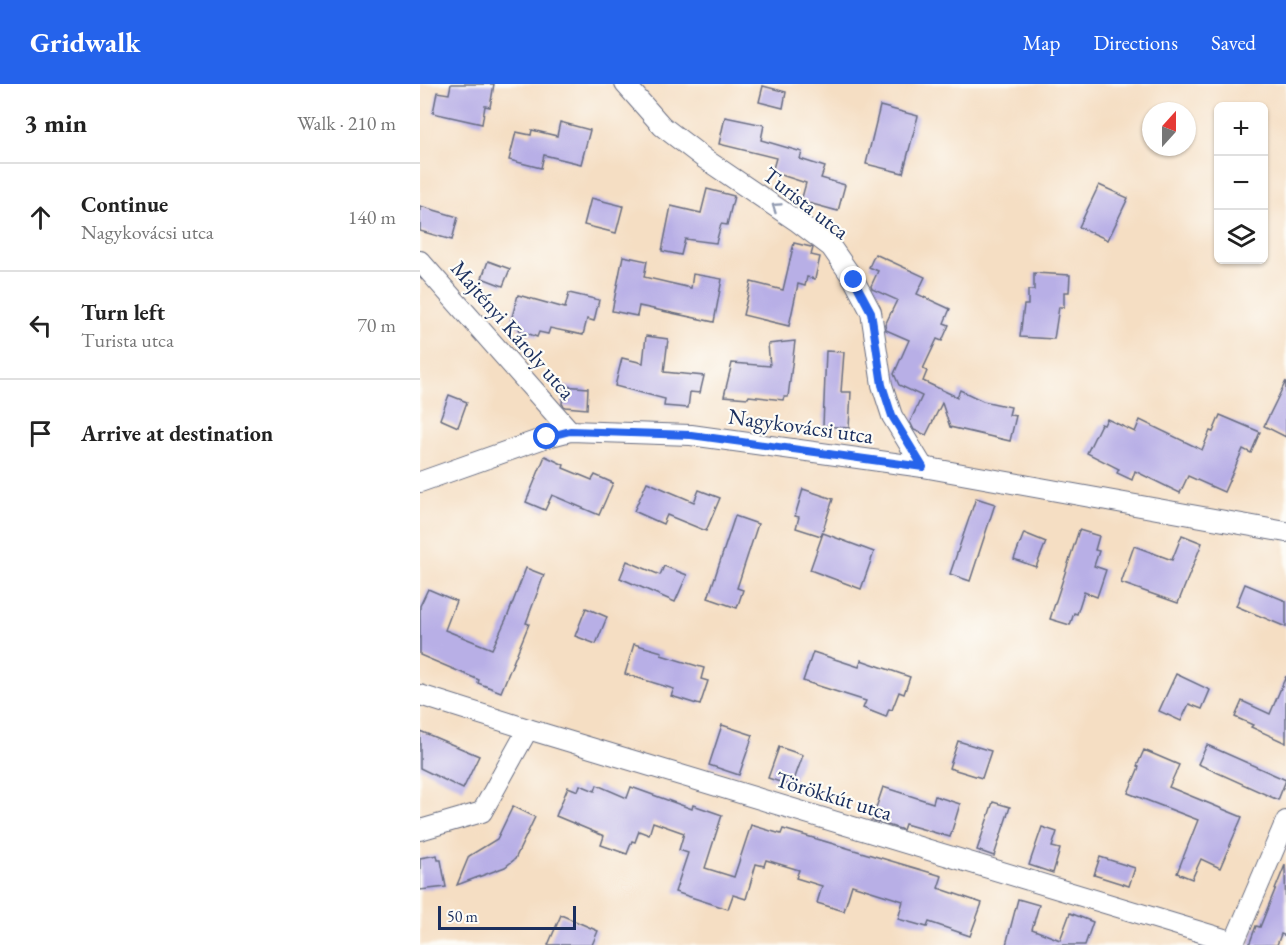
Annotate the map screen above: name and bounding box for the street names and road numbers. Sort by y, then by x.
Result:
street label: Turista utca [757,160,855,246]
street label: Majtényi Károly utca [445,254,582,406]
street label: Nagykovácsi utca [727,401,876,451]
street label: Törökkút utca [772,764,896,828]

